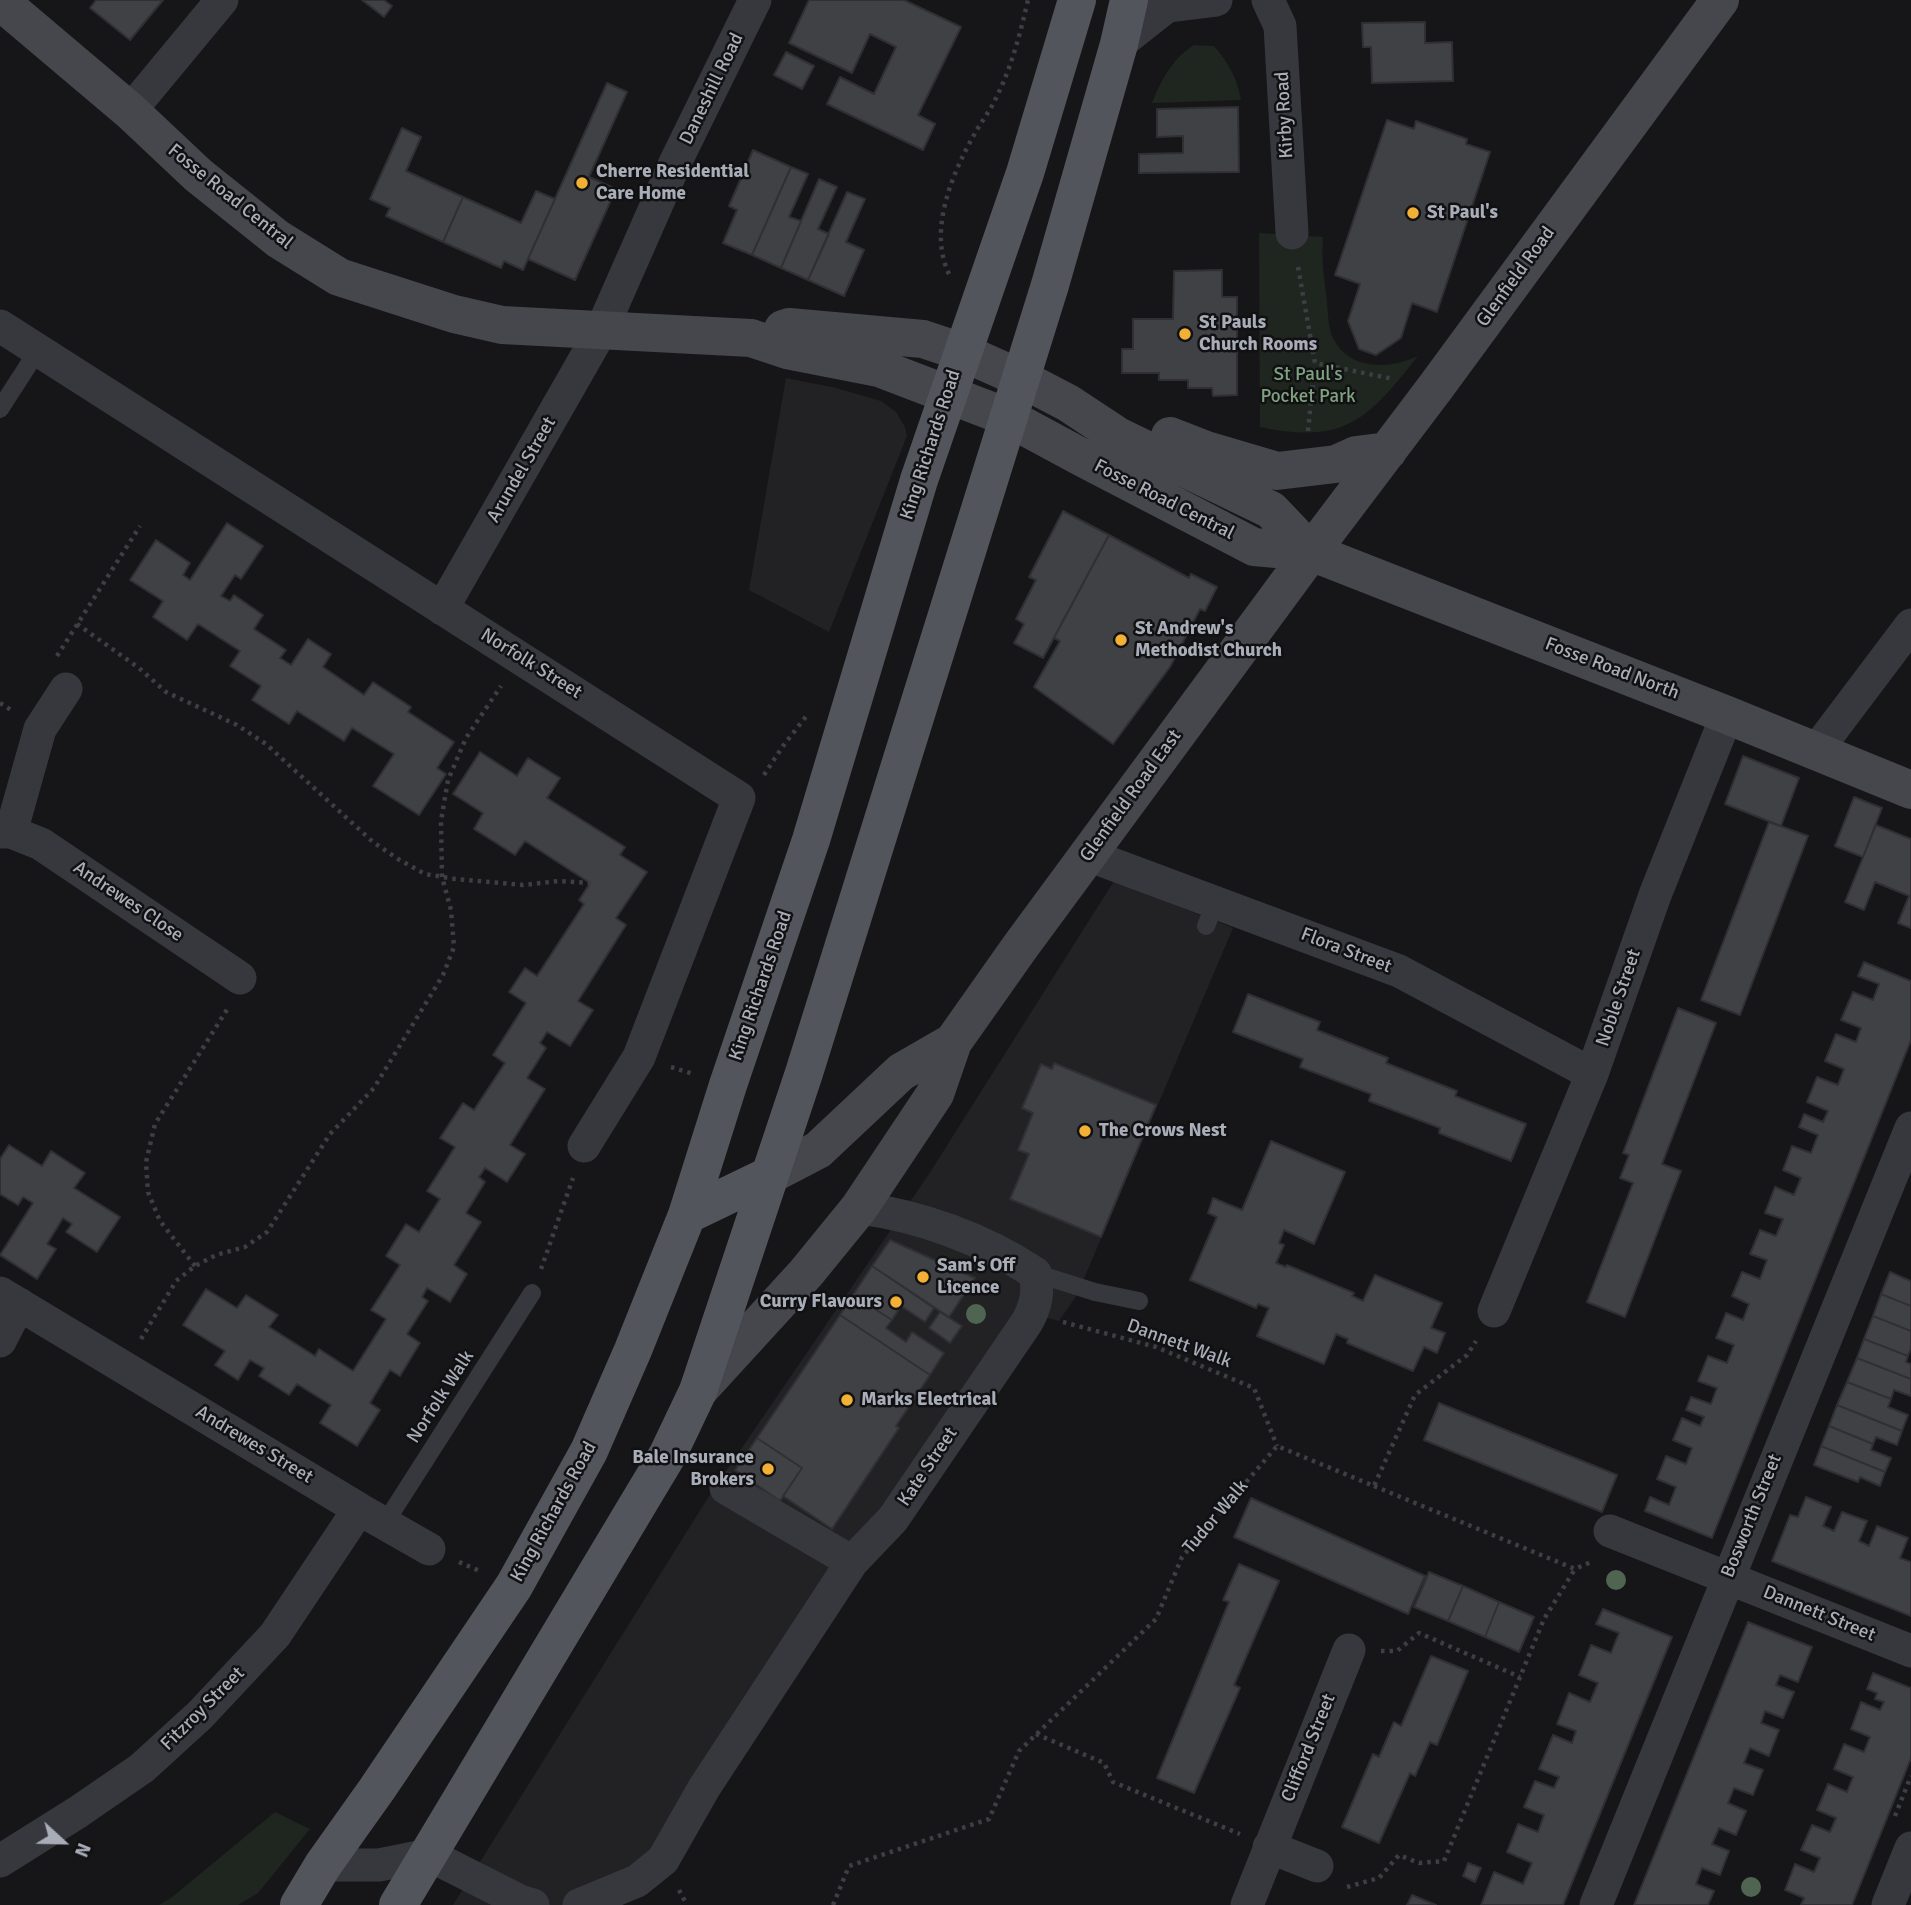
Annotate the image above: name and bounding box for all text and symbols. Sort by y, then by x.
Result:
street label: Daneshill Road [675,30,749,148]
street label: Kirby Road [1271,71,1299,159]
street label: Fosse Road Central [163,140,297,254]
place label: Cherre Residential Care Home [596,161,749,205]
marker: Cherre Residential Care Home [574,175,590,191]
place label: St Paul's [1427,202,1498,224]
marker: St Paul's [1405,205,1421,221]
street label: Glenfield Road [1472,222,1560,332]
place label: St Pauls Church Rooms [1199,312,1317,356]
marker: St Pauls Church Rooms [1177,326,1193,342]
park label: St Paul's Pocket Park [1260,364,1356,408]
street label: King Richards Road [896,367,966,523]
street label: Arundel Street [483,413,561,527]
street label: Fosse Road Central [1090,455,1238,545]
place label: St Andrew's Methodist Church [1135,618,1282,662]
street label: Norfolk Street [476,624,586,704]
marker: St Andrew's Methodist Church [1113,632,1129,648]
street label: Fosse Road North [1542,633,1682,705]
street label: Glenfield Road East [1075,725,1187,867]
street label: Andrewes Close [69,857,187,947]
street label: King Richards Road [725,908,797,1064]
street label: Flora Street [1297,923,1395,979]
street label: Noble Street [1592,946,1646,1050]
place label: The Crows Nest [1099,1120,1227,1142]
marker: The Crows Nest [1077,1123,1093,1139]
place label: Sam's Off Licence [937,1255,1015,1299]
marker: Sam's Off Licence [915,1269,931,1285]
place label: Curry Flavours [760,1291,882,1313]
marker: Curry Flavours [888,1294,904,1310]
street label: Dannett Walk [1124,1315,1234,1373]
street label: Norfolk Walk [403,1346,479,1448]
place label: Marks Electrical [861,1389,997,1411]
marker: Marks Electrical [839,1392,855,1408]
street label: Andrewes Street [191,1401,317,1489]
street label: Kate Street [893,1423,963,1511]
street label: King Richards Road [506,1438,602,1586]
place label: Bale Insurance Brokers [632,1447,754,1491]
street label: Bosworth Street [1717,1451,1787,1581]
marker: Bale Insurance Brokers [760,1461,776,1477]
street label: Tudor Walk [1179,1475,1253,1559]
street label: Dannett Street [1760,1581,1878,1647]
street label: Fitzroy Street [156,1662,250,1756]
street label: Clifford Street [1277,1691,1341,1805]
north arrow [28,1807,98,1877]
text: N [69,1839,96,1860]

